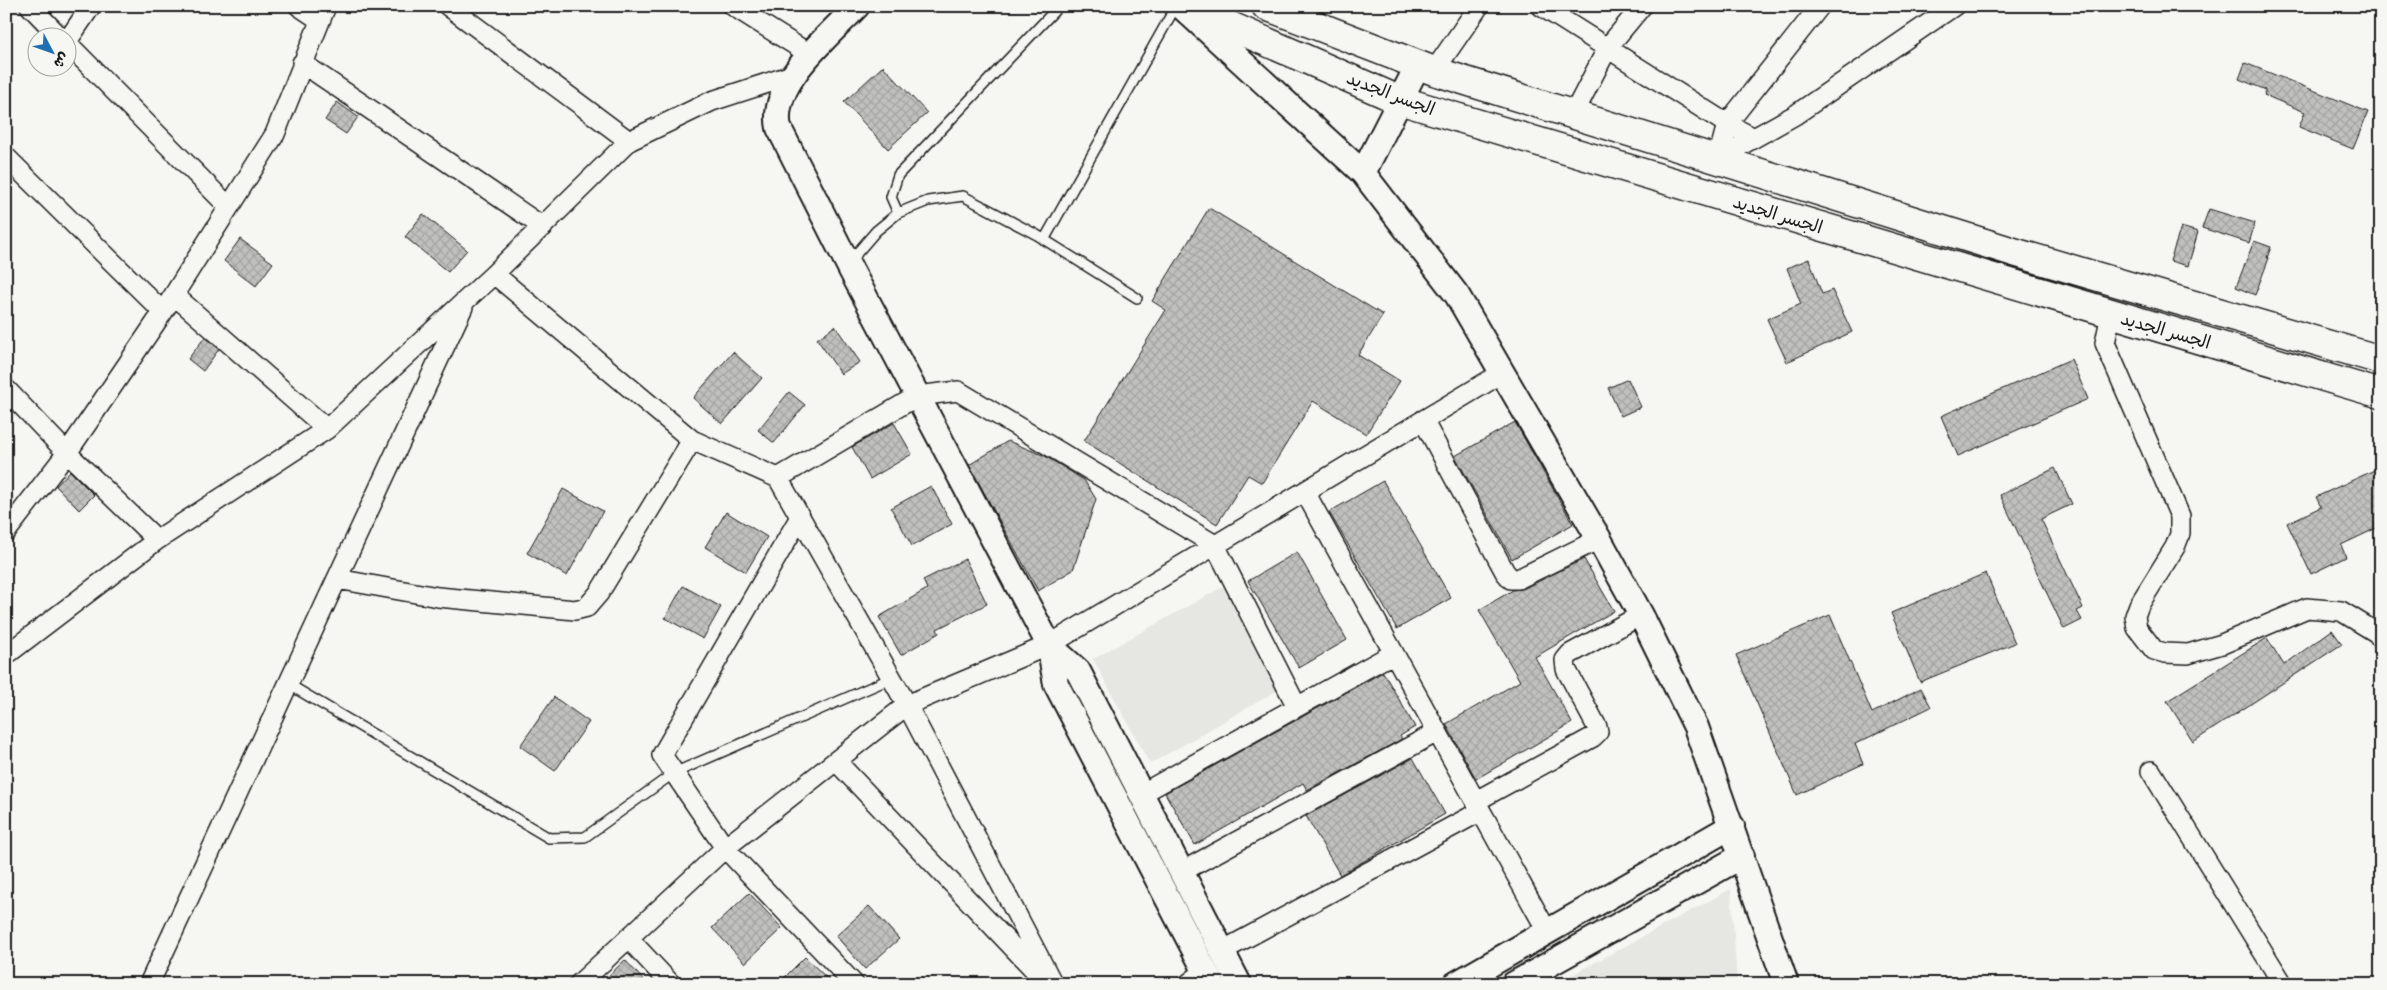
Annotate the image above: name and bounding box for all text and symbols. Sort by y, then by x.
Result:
north arrow [28,28,78,78]
text: ش [50,49,74,73]
street label: الجسر الجديد [1343,65,1439,121]
street label: الجسر الجديد [1730,188,1826,240]
street label: الجسر الجديد [2118,305,2214,355]

